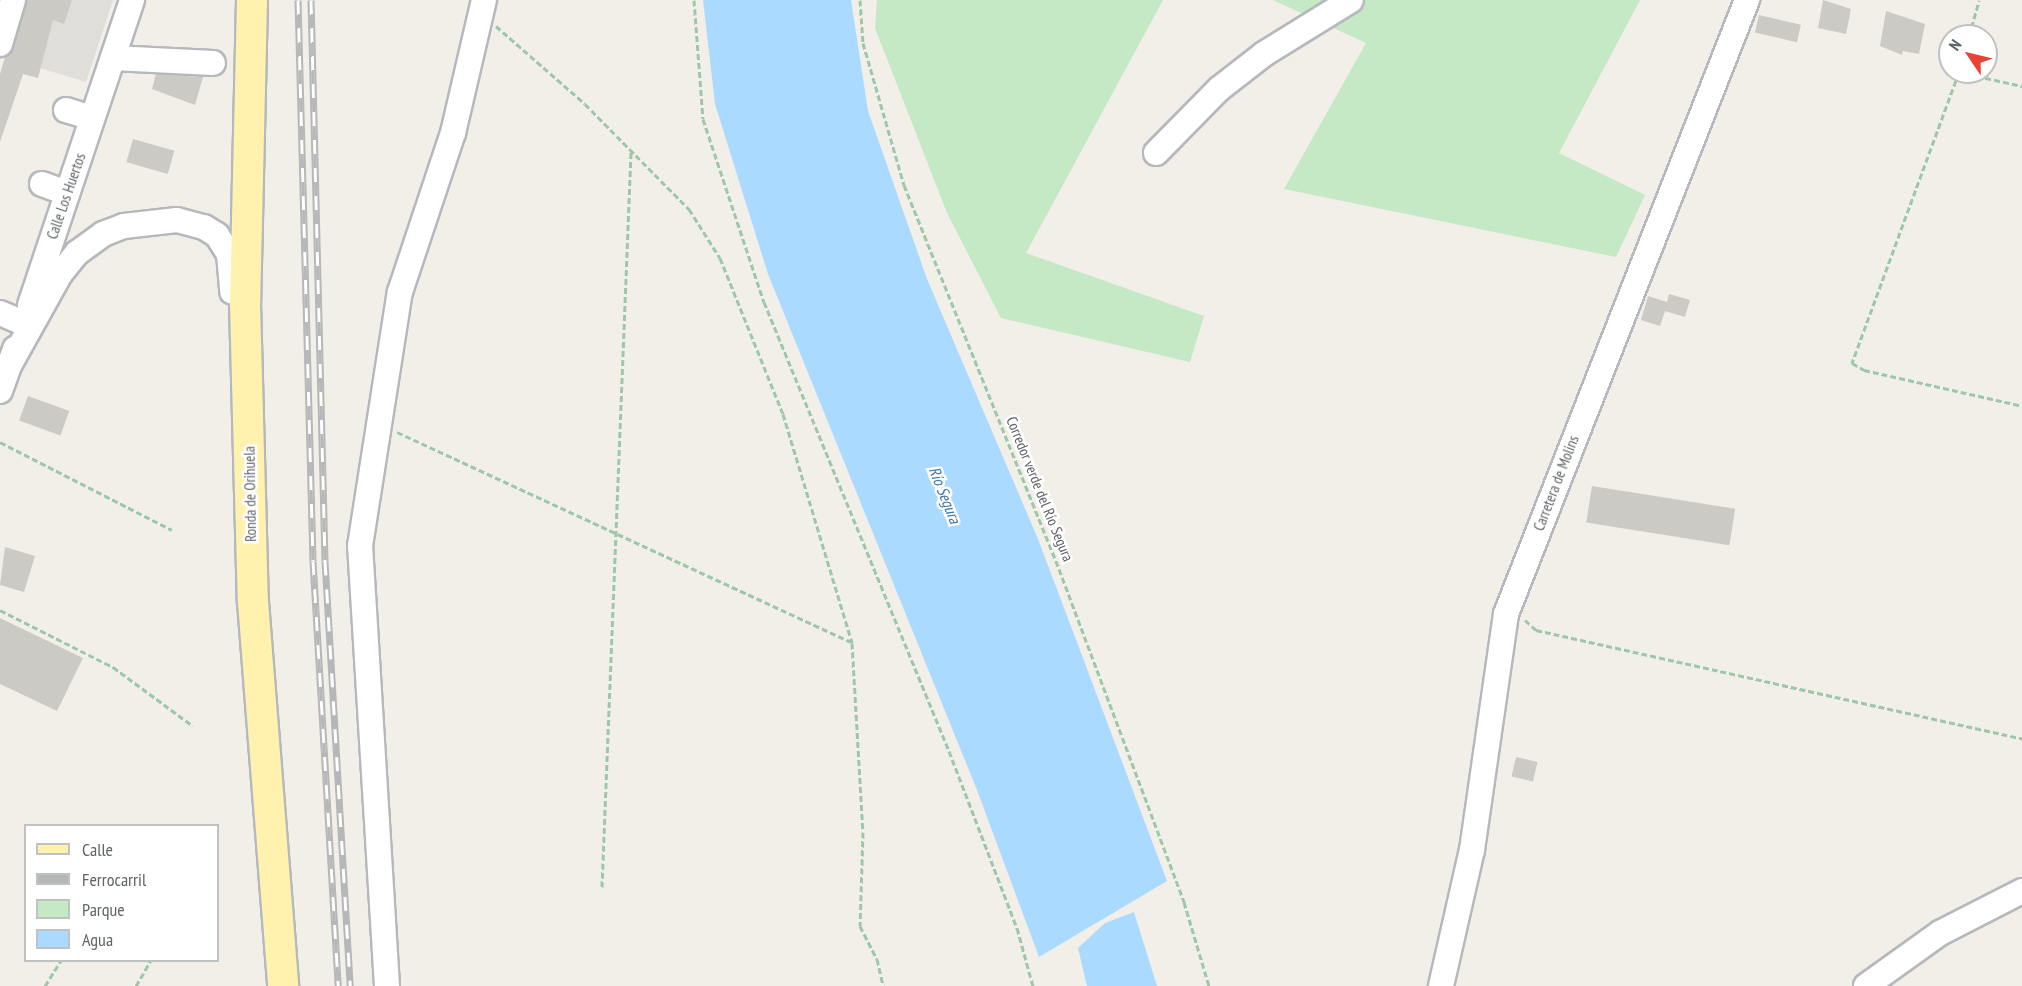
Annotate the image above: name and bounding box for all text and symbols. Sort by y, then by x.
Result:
north arrow [1938,24,1998,84]
text: N [1944,36,1966,54]
street label: Calle Los Huertos [43,150,89,242]
street label: Corredor verde del Río Segura [1003,414,1077,564]
street label: Carretera de Molins [1530,433,1582,533]
street label: Ronda de Orihuela [240,446,260,542]
water label: Río Segura [925,464,965,526]
legend [24,824,219,962]
text: Calle [82,838,113,861]
text: Ferrocarril [82,868,146,891]
text: Parque [82,898,125,921]
text: Agua [82,928,113,951]

